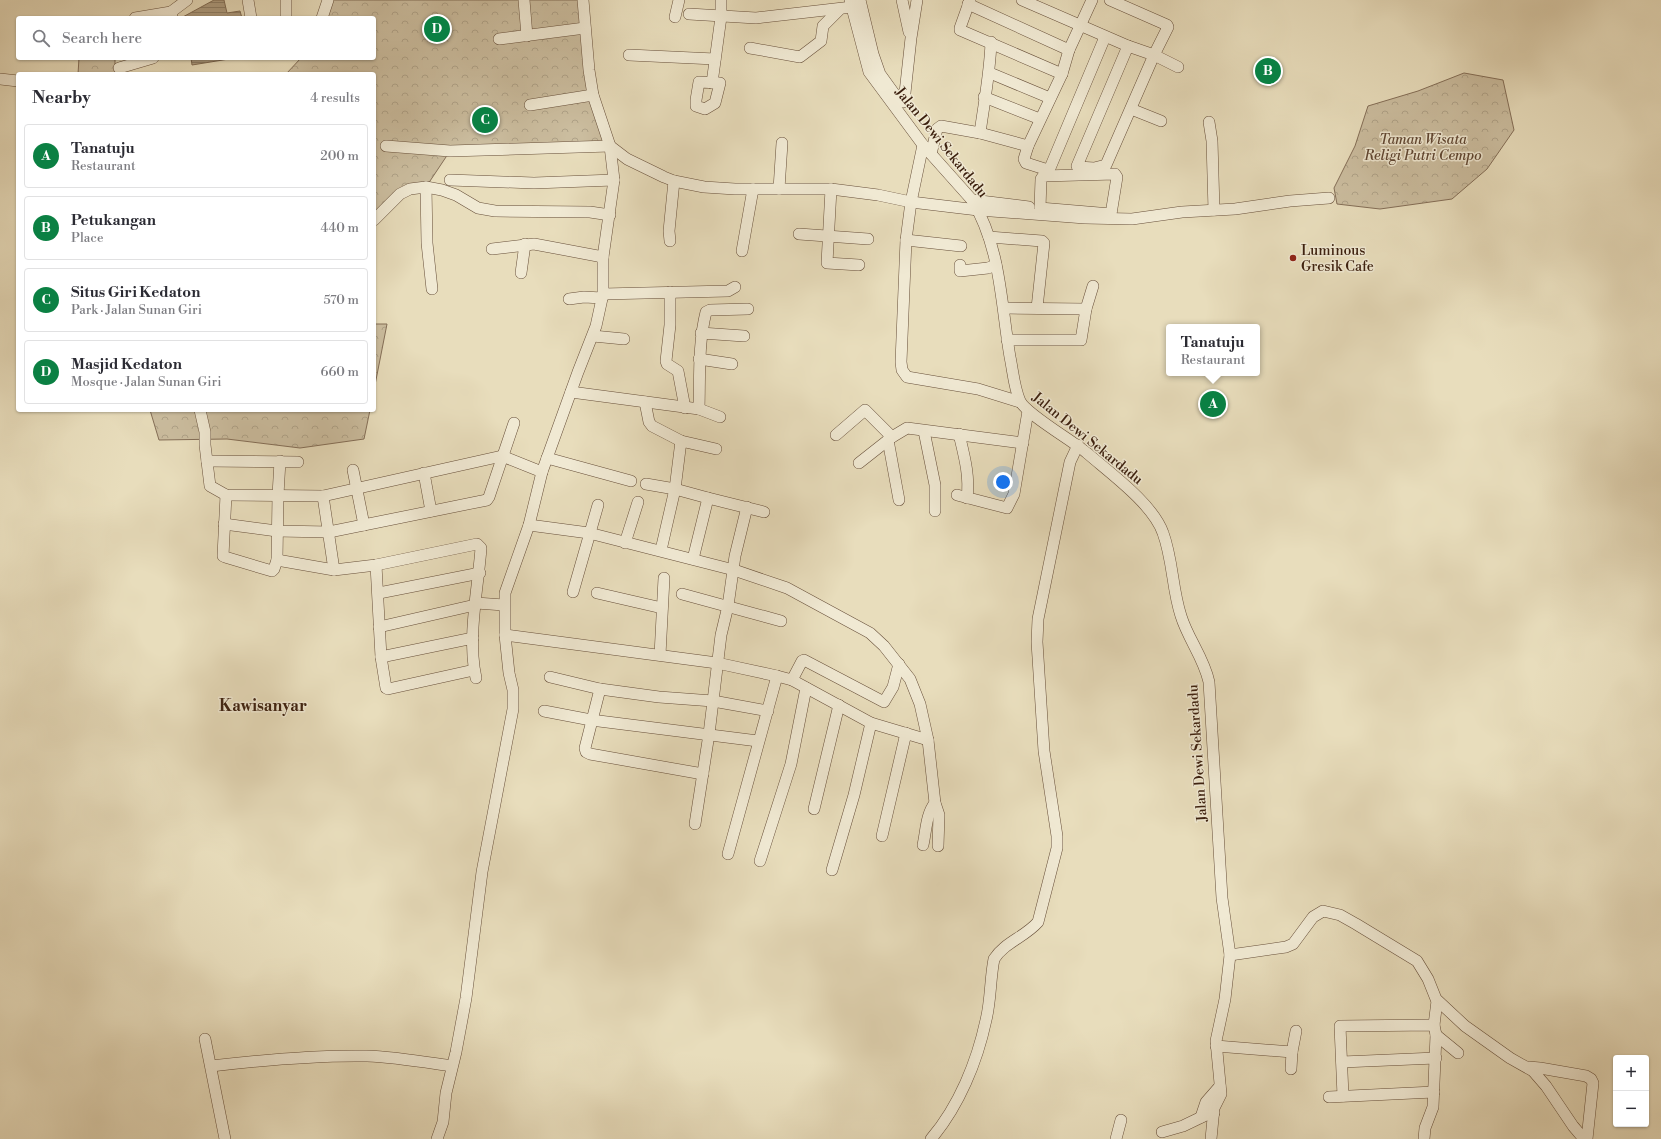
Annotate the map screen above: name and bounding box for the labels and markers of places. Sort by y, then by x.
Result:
pin: D [424,14,450,44]
pin: B [1255,56,1281,86]
pin: C [472,105,498,135]
place label: Luminous Gresik Cafe [1301,242,1374,276]
marker: Luminous Gresik Cafe [1288,253,1298,263]
pin: A [1200,389,1226,419]

